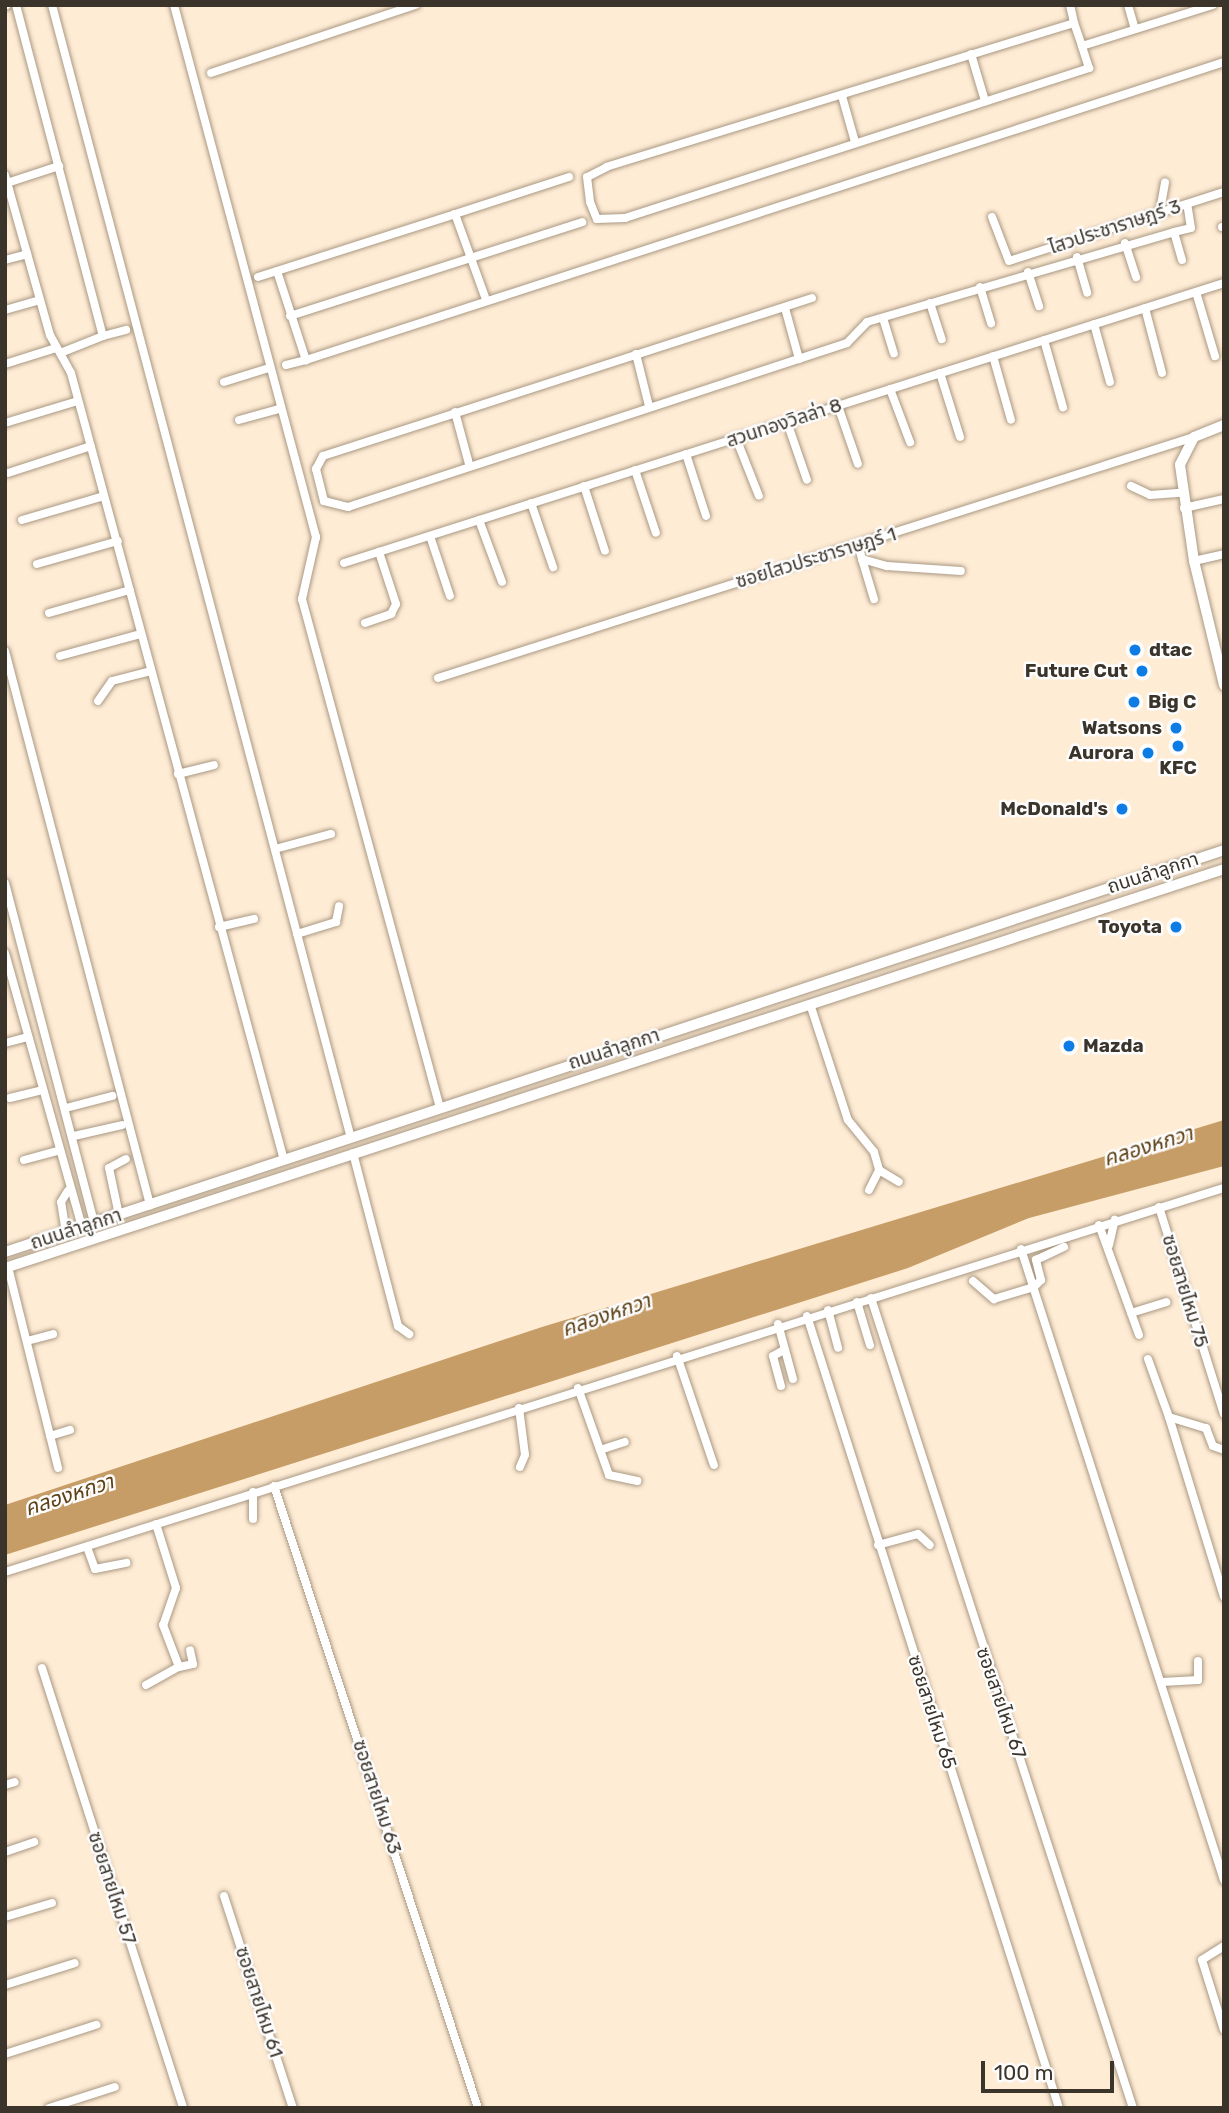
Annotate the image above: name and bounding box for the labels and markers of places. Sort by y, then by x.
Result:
place label: dtac [1149,639,1192,661]
marker: dtac [1127,642,1143,658]
place label: Future Cut [1025,660,1128,682]
marker: Future Cut [1134,663,1150,679]
place label: Big C [1148,691,1196,713]
marker: Big C [1126,694,1142,710]
place label: Watsons [1082,717,1162,739]
marker: Watsons [1168,720,1184,736]
marker: KFC [1170,738,1186,754]
place label: Aurora [1069,742,1134,764]
marker: Aurora [1140,745,1156,761]
place label: KFC [1159,757,1197,779]
place label: McDonald's [1000,798,1108,820]
marker: McDonald's [1114,801,1130,817]
place label: Toyota [1098,916,1162,938]
marker: Toyota [1168,919,1184,935]
place label: Mazda [1083,1035,1144,1057]
marker: Mazda [1061,1038,1077,1054]

